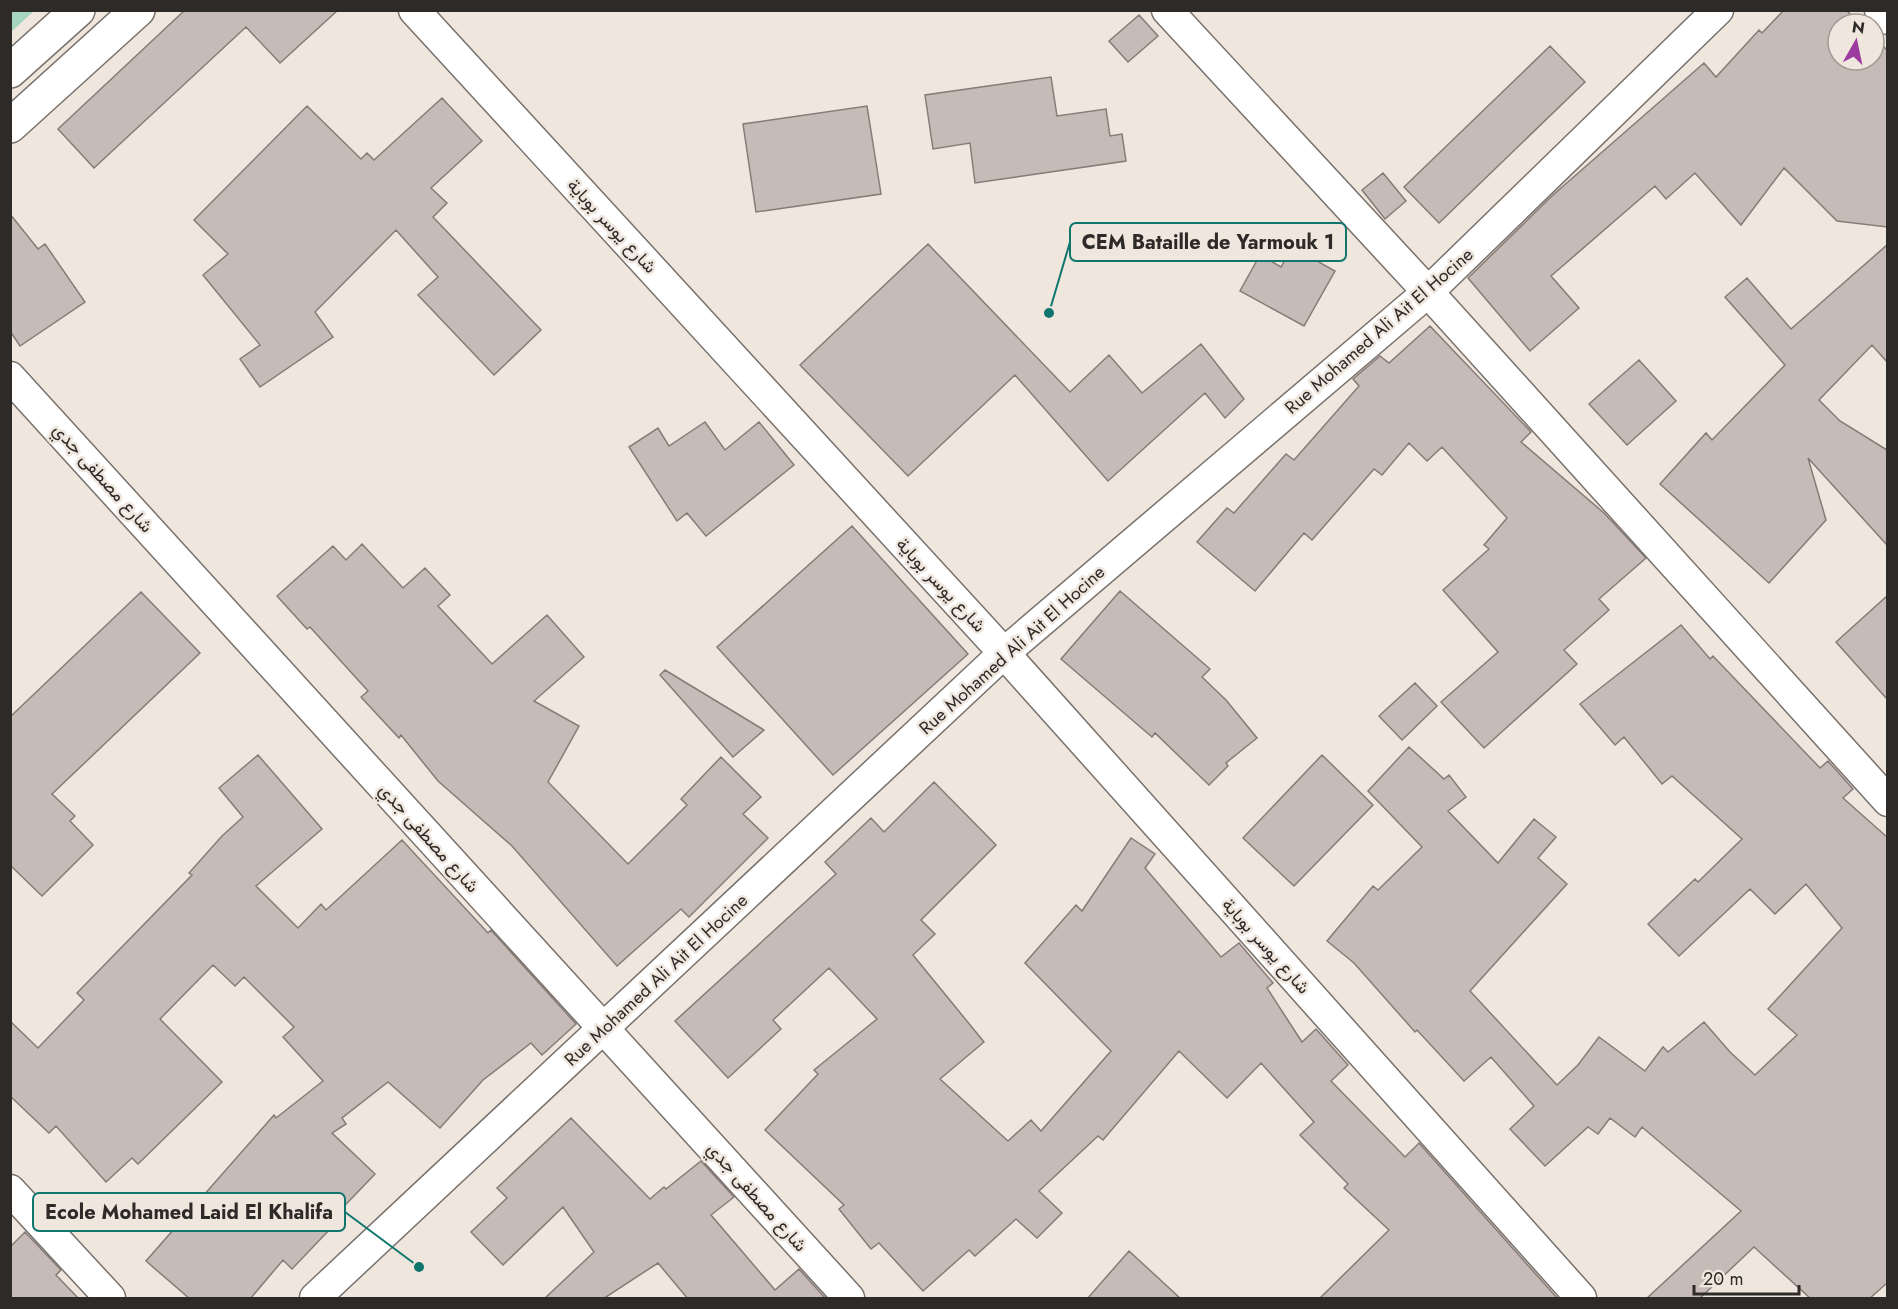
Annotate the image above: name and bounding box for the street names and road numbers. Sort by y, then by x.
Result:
street label: شارع يوسر بوباية [561,173,663,279]
street label: Rue Mohamed Ali Ait El Hocine [1279,242,1479,420]
street label: شارع مصطفى جدي [45,418,159,540]
street label: شارع يوسر بوباية [890,532,992,638]
street label: Rue Mohamed Ali Ait El Hocine [913,559,1111,741]
street label: شارع مصطفى جدي [371,778,485,900]
street label: Rue Mohamed Ali Ait El Hocine [559,888,753,1072]
street label: شارع يوسر بوباية [1216,892,1316,1000]
street label: شارع مصطفى جدي [699,1137,813,1259]

